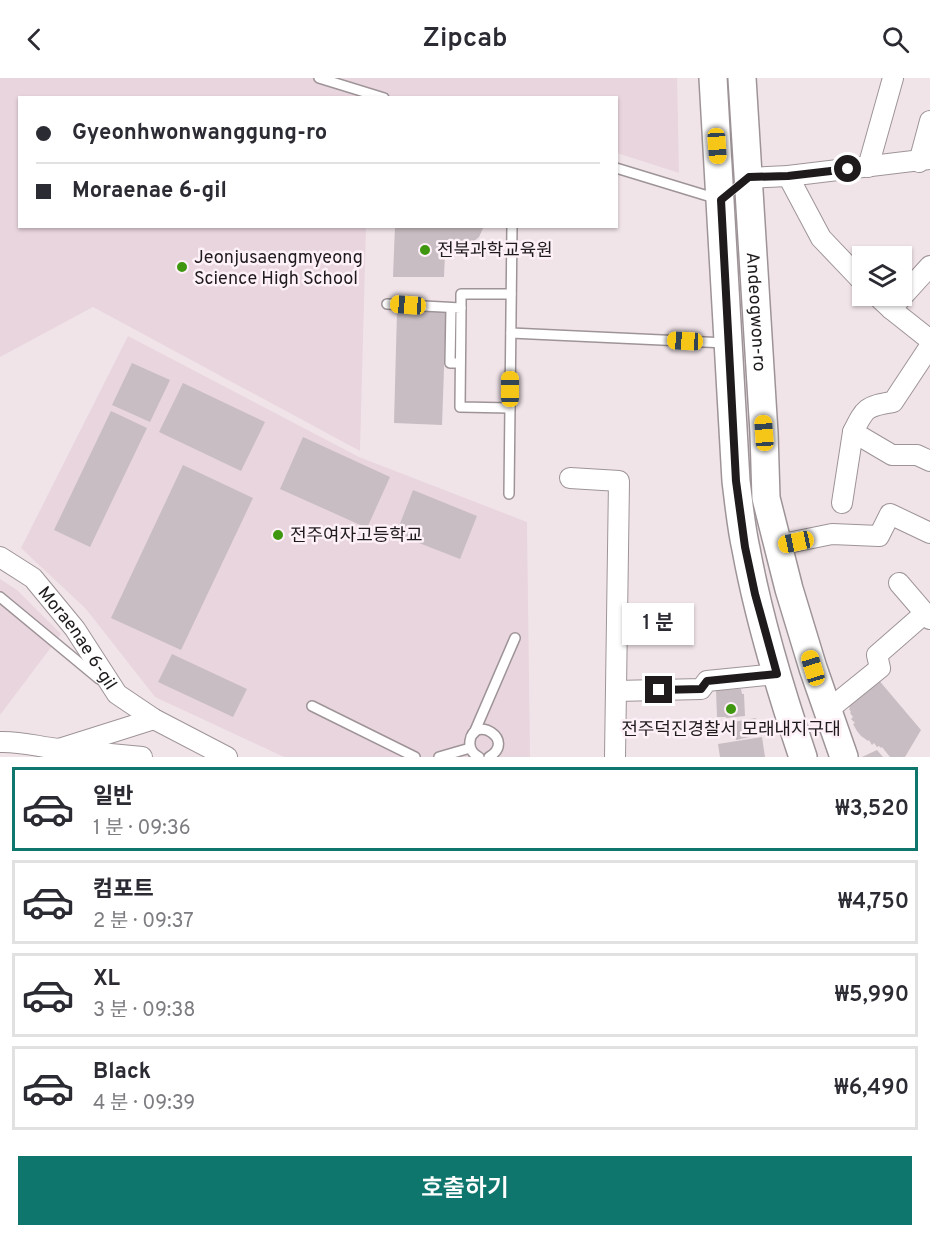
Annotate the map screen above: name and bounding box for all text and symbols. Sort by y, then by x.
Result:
text: Zipcab [423,22,507,56]
icon: back [18,23,51,56]
icon: search [879,23,912,56]
text: Gyeonhwonwanggung-ro [72,120,327,147]
car [707,127,727,165]
route start [834,155,861,182]
text: Moraenae 6-gil [72,178,227,205]
place label: 전북과학교육원 [437,240,553,263]
marker: 전북과학교육원 [418,243,432,257]
map controls [852,246,912,306]
button: layers [852,246,912,306]
place label: Jeonjusaengmyeong Science High School [194,247,363,291]
street label: Andeogwon-ro [740,251,770,372]
marker: Jeonjusaengmyeong Science High School [175,260,189,274]
car [389,295,427,315]
car [667,331,703,351]
car [501,371,519,407]
car [754,414,774,452]
place label: 전주여자고등학교 [290,525,422,548]
marker: 전주여자고등학교 [271,528,285,542]
car [777,529,815,555]
street label: Moraenae 6-gil [32,582,121,695]
callout: 1 분 [623,603,695,645]
text: 1 분 [642,611,674,637]
car [799,648,827,688]
route end [645,676,672,703]
marker: 전주덕진경찰서 모래내지구대 [724,702,738,716]
place label: 전주덕진경찰서 모래내지구대 [621,719,841,742]
icon: car [21,782,75,836]
text: 일반 [93,784,133,811]
text: ₩3,520 [835,796,909,823]
text: 1 분 · 09:36 [93,816,191,842]
icon: car [21,875,75,929]
text: 컴포트 [93,877,154,904]
text: ₩4,750 [838,889,909,916]
text: 2 분 · 09:37 [93,909,194,935]
text: XL [93,966,120,993]
icon: car [21,968,75,1022]
text: ₩5,990 [835,982,909,1009]
text: 3 분 · 09:38 [93,998,196,1024]
text: Black [93,1059,151,1086]
icon: car [21,1061,75,1115]
text: ₩6,490 [834,1075,909,1102]
text: 4 분 · 09:39 [93,1091,195,1117]
button: 호출하기 [18,1156,912,1225]

